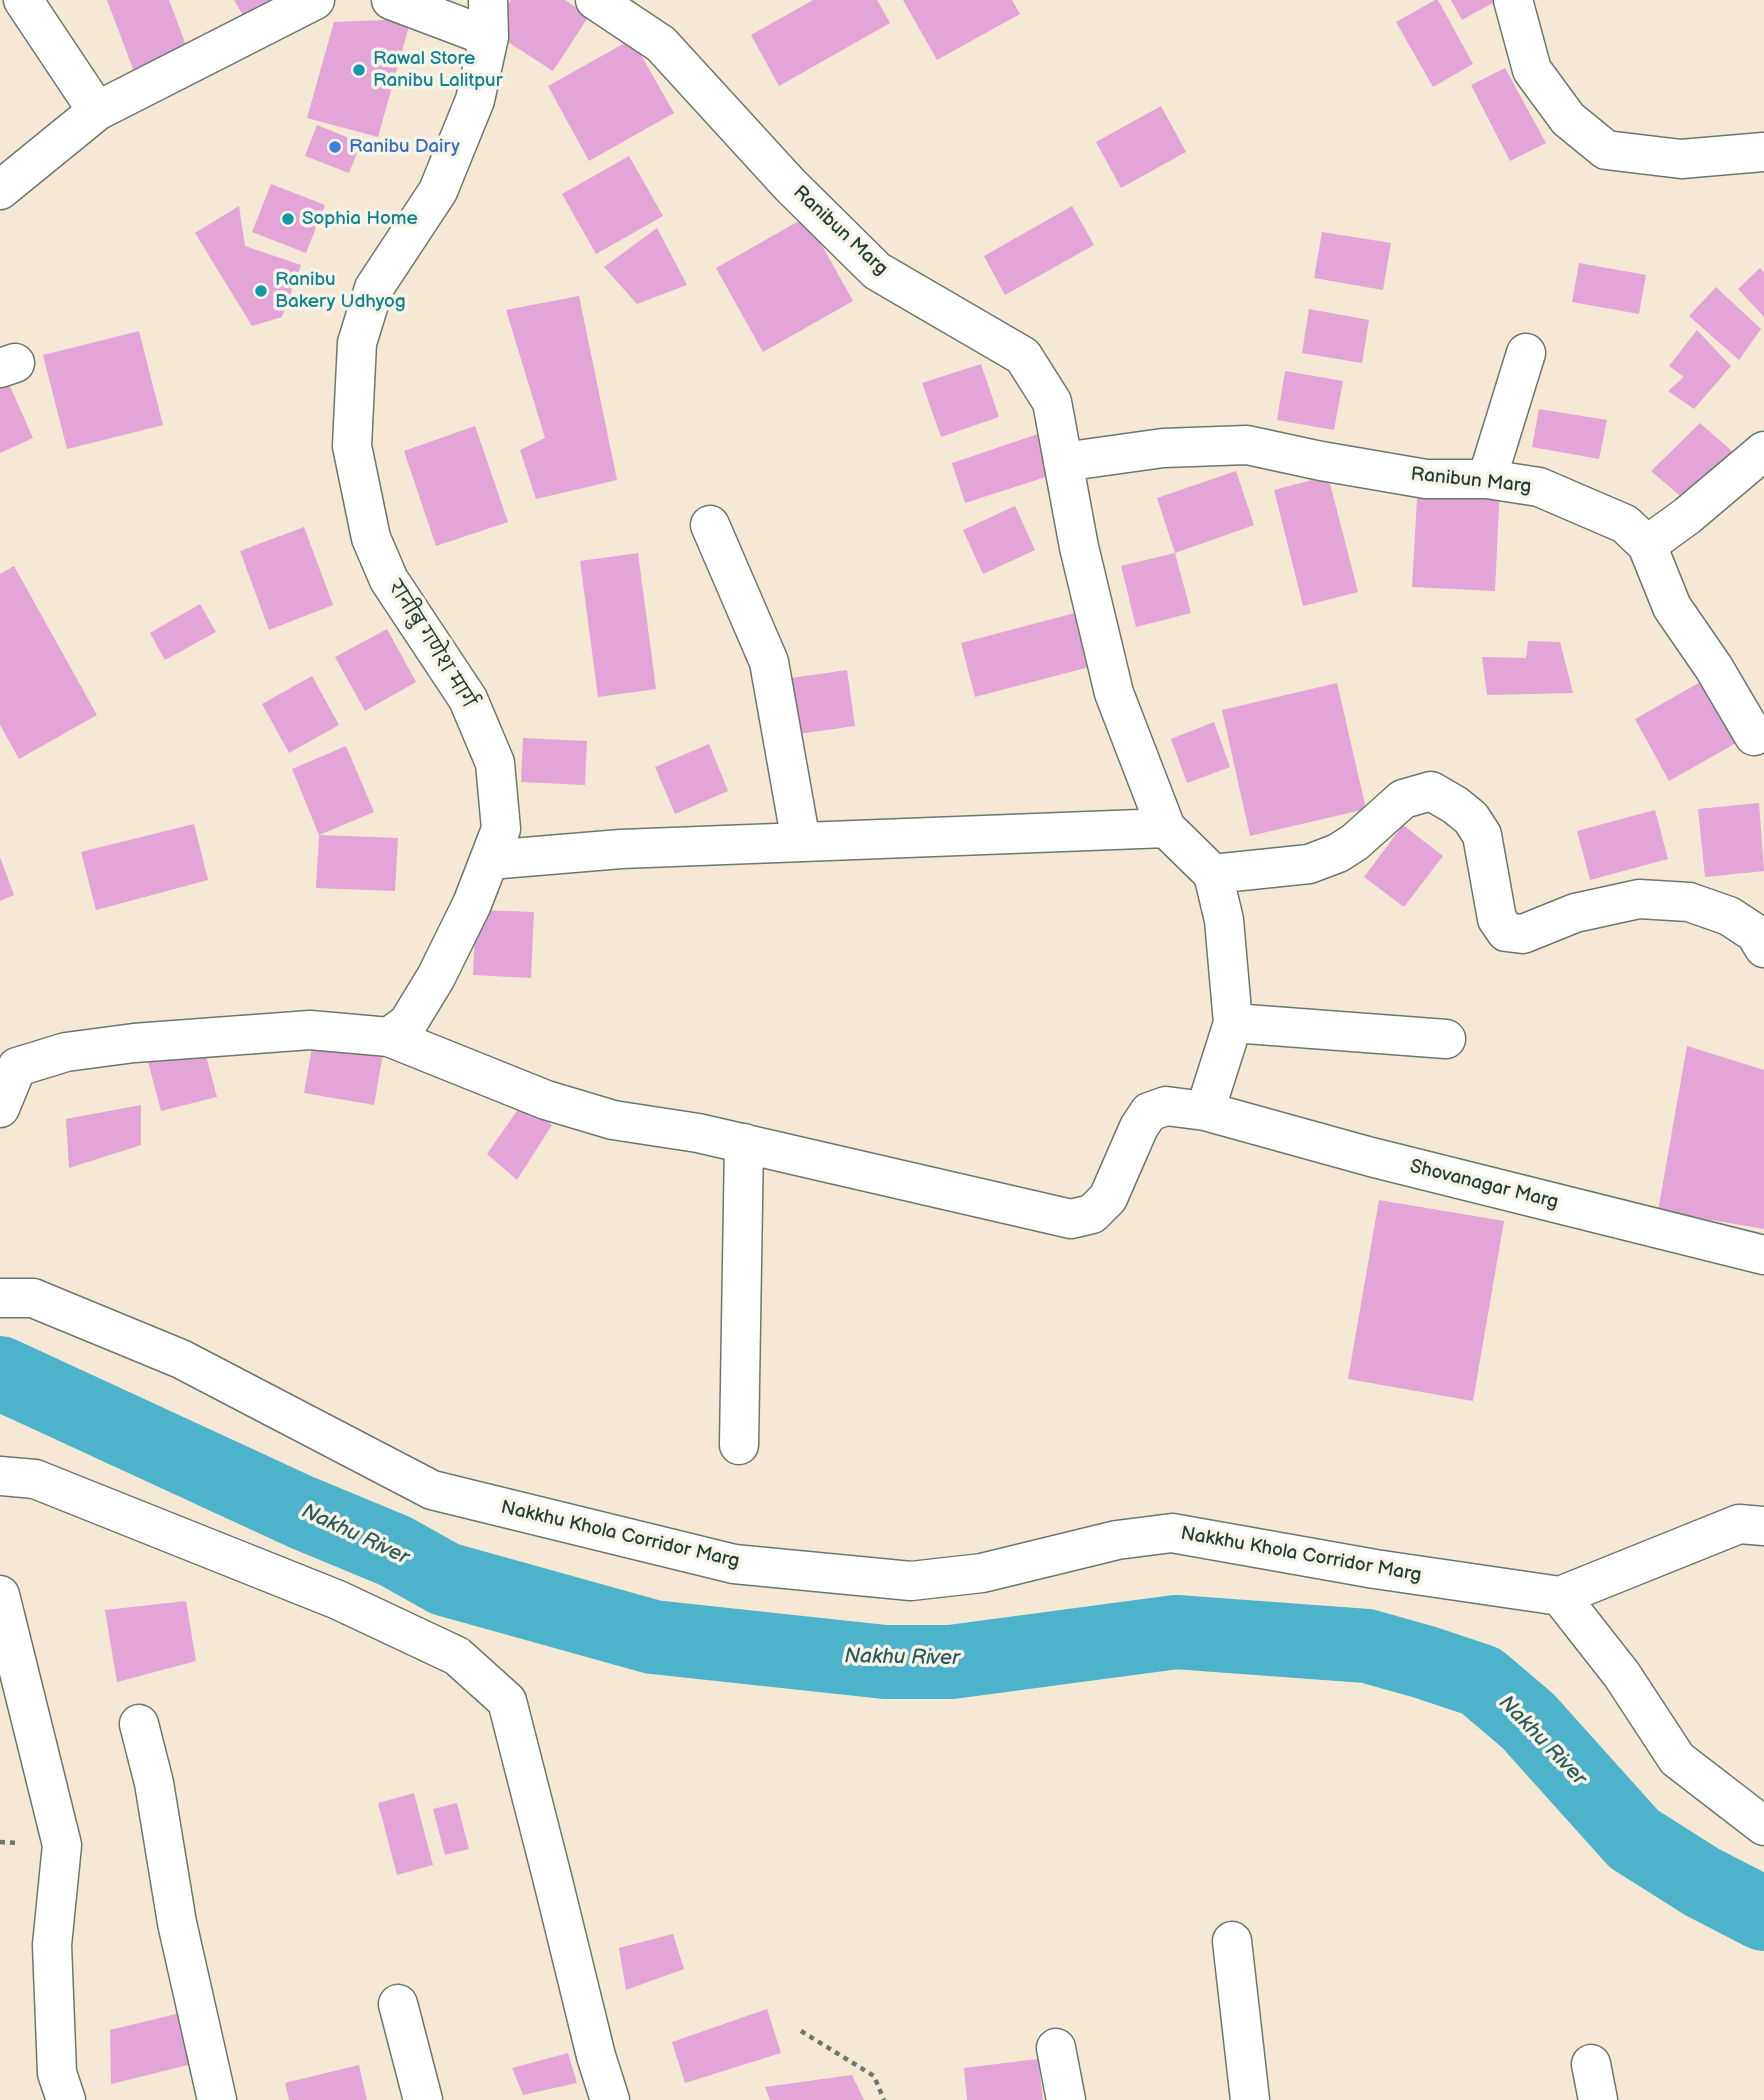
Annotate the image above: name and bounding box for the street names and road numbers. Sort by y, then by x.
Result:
street label: Ranibun Marg [788,181,892,281]
street label: Ranibun Marg [1410,463,1532,499]
street label: रानीबु गणेश मार्ग [383,577,479,713]
street label: Shovanagar Marg [1407,1156,1561,1214]
street label: Nakkhu Khola Corridor Marg [499,1496,741,1574]
street label: Nakkhu Khola Corridor Marg [1179,1523,1423,1587]

